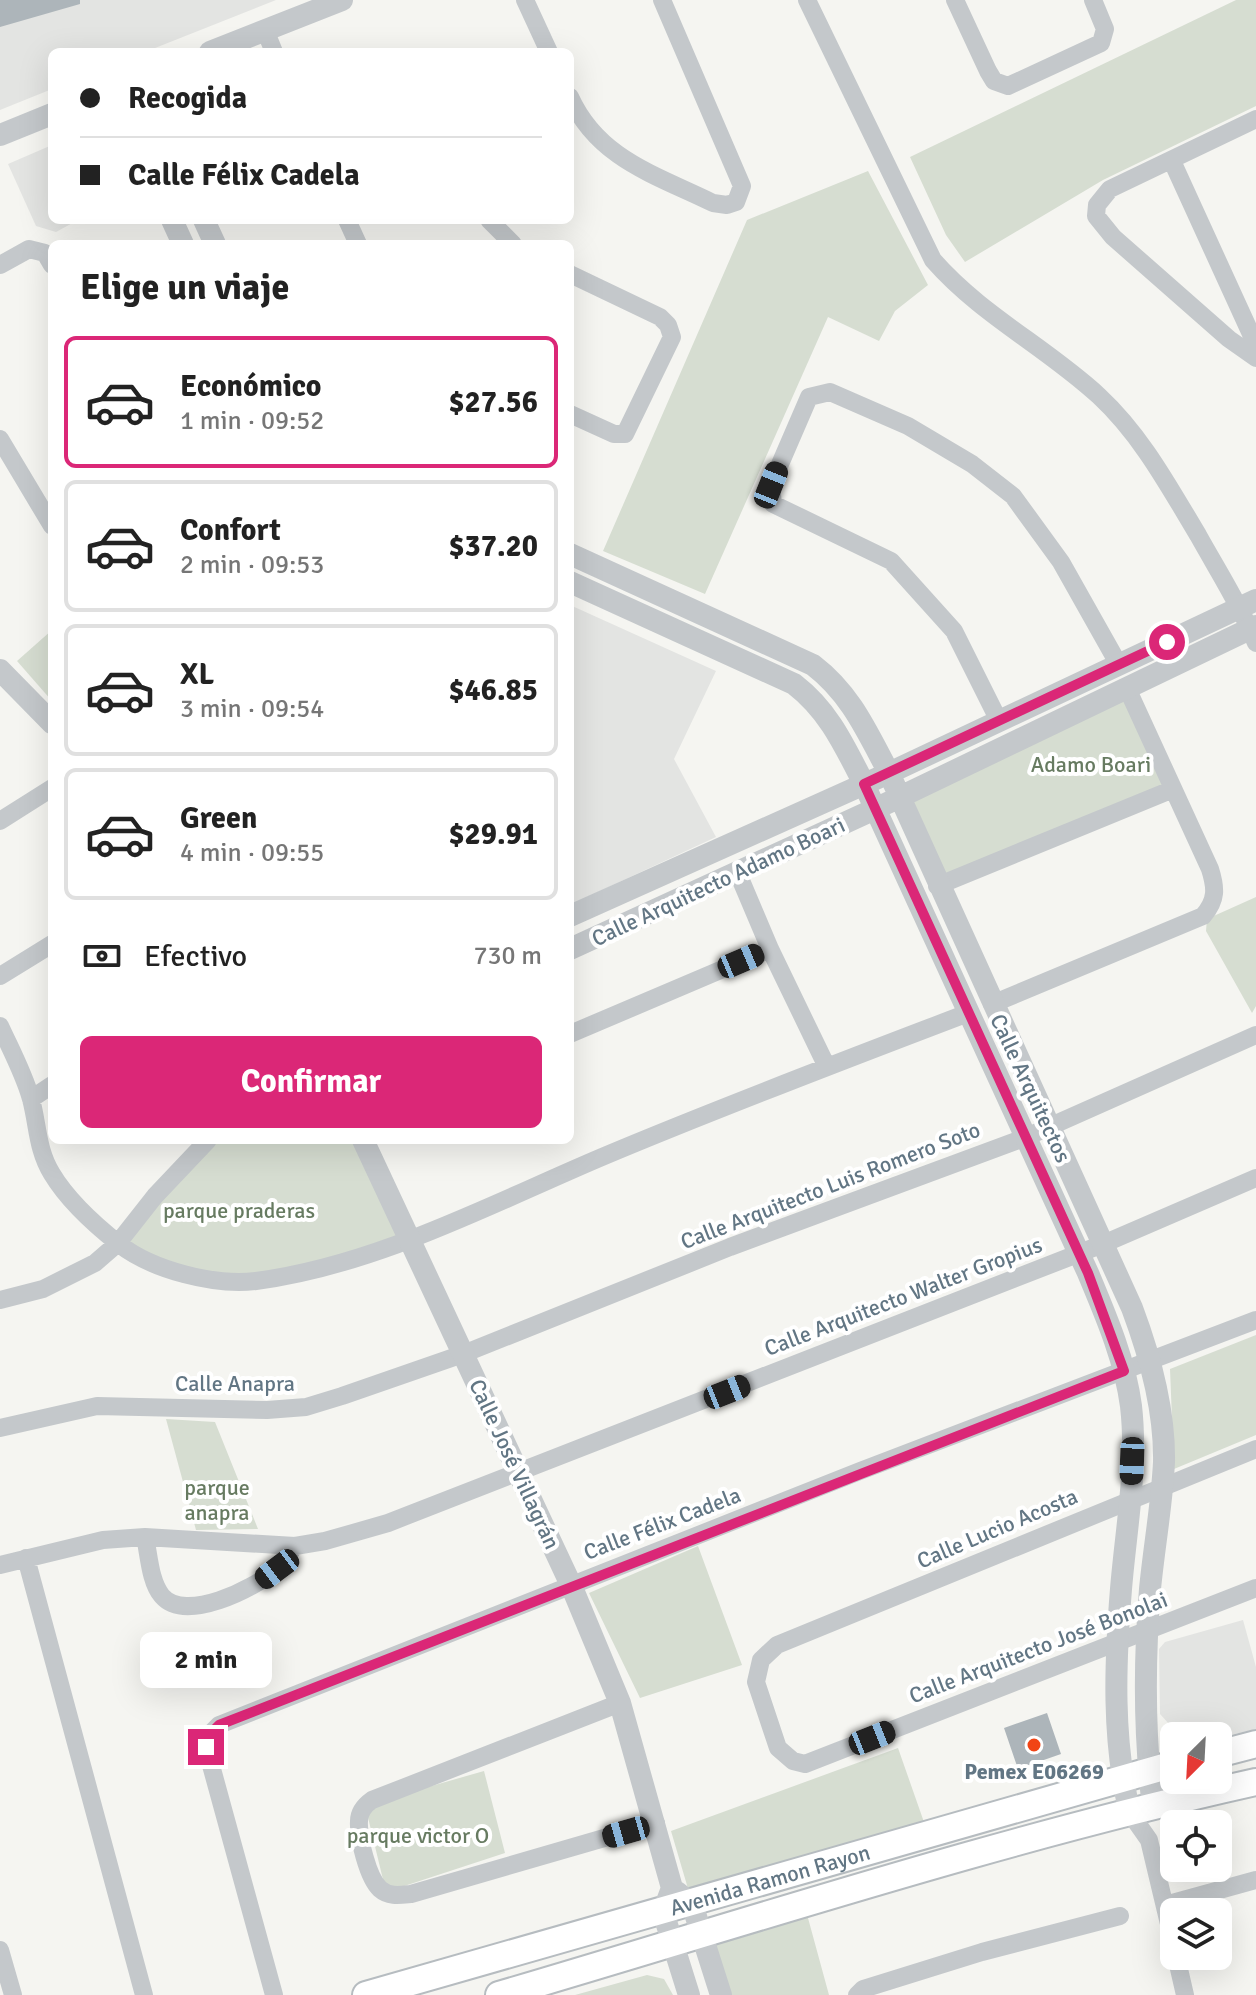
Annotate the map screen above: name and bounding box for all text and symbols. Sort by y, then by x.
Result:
text: Recogida [128,80,247,117]
text: Calle Félix Cadela [128,157,360,194]
text: Elige un viaje [80,265,289,310]
icon: car [84,366,156,438]
text: Económico [180,368,322,405]
text: $27.56 [448,384,538,421]
text: 1 min · 09:52 [180,405,324,437]
car [751,458,791,512]
icon: car [84,510,156,582]
text: Confort [180,512,281,549]
text: $37.20 [448,528,538,565]
text: 2 min · 09:53 [180,549,324,581]
route start [1149,624,1185,660]
icon: car [84,654,156,726]
text: XL [180,656,214,693]
text: $46.85 [448,672,538,709]
text: 3 min · 09:54 [180,693,324,725]
park label: Adamo Boari [1031,751,1151,778]
icon: car [84,798,156,870]
text: Green [180,800,257,837]
street label: Calle Arquitecto Adamo Boari [587,811,849,952]
text: $29.91 [448,816,538,853]
text: 4 min · 09:55 [180,837,324,869]
icon: cash [80,934,124,978]
text: Efectivo [144,938,247,975]
text: 730 m [473,940,542,972]
car [714,941,768,981]
street label: Calle Arquitectos [984,1010,1077,1167]
button: Confirmar [80,1036,542,1128]
street label: Calle Arquitecto Luis Romero Soto [677,1116,984,1255]
park label: parque praderas [163,1197,315,1224]
street label: Calle Arquitecto Walter Gropius [761,1231,1046,1362]
street label: Calle Anapra [175,1370,295,1397]
car [700,1372,754,1412]
street label: Calle José Villagrán [463,1375,566,1554]
car [1119,1437,1145,1485]
park label: parque anapra [184,1474,250,1526]
street label: Calle Félix Cadela [580,1481,745,1566]
street label: Calle Lucio Acosta [913,1482,1082,1574]
car [251,1545,303,1593]
street label: Calle Arquitecto José Bonolai [905,1586,1171,1709]
callout: 2 min [140,1631,272,1687]
text: 2 min [175,1644,237,1676]
car [845,1718,899,1758]
north arrow [1160,1722,1232,1794]
map controls [1160,1722,1232,1970]
route end [188,1729,224,1765]
marker: Pemex E06269 [1025,1736,1043,1754]
place label: Pemex E06269 [964,1758,1104,1785]
button: locate [1160,1810,1232,1882]
car [600,1814,652,1850]
park label: parque victor O [347,1822,489,1849]
street label: Avenida Ramon Rayon [667,1839,873,1921]
button: layers [1160,1898,1232,1970]

